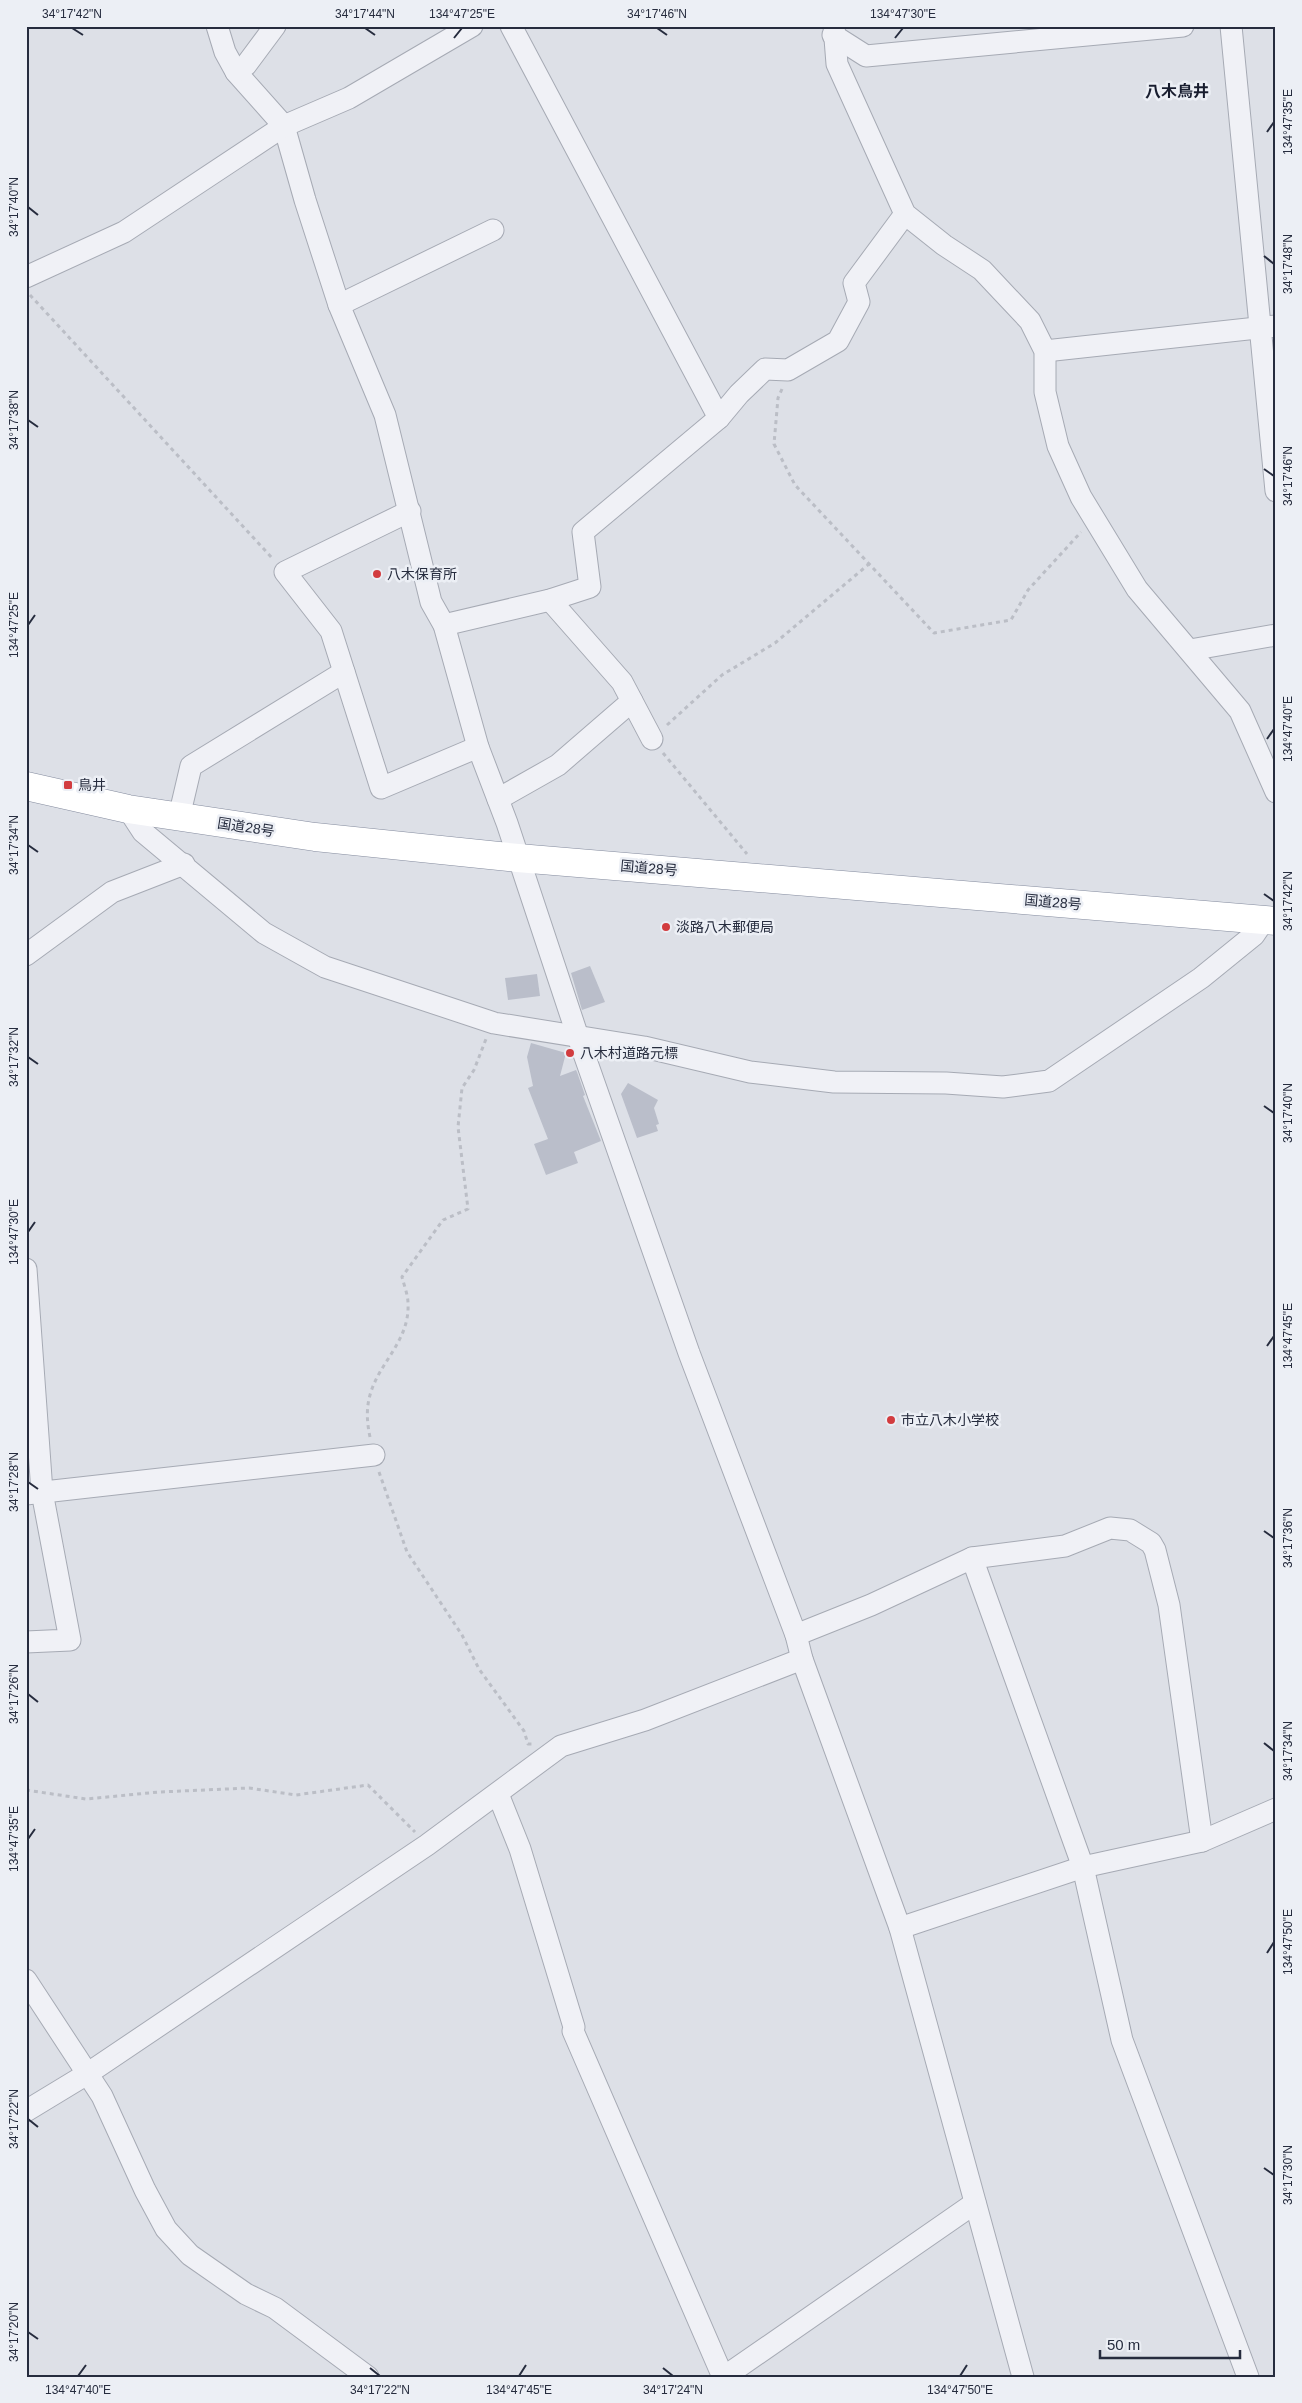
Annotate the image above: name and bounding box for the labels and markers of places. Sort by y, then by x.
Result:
place label: 八木保育所 [387,566,457,582]
marker: 八木保育所 [371,568,383,580]
place label: 鳥井 [78,777,106,793]
marker: 鳥井 [62,779,74,791]
place label: 淡路八木郵便局 [676,919,774,935]
marker: 淡路八木郵便局 [660,921,672,933]
place label: 八木村道路元標 [580,1045,678,1061]
marker: 八木村道路元標 [564,1047,576,1059]
place label: 市立八木小学校 [901,1412,999,1428]
marker: 市立八木小学校 [885,1414,897,1426]

